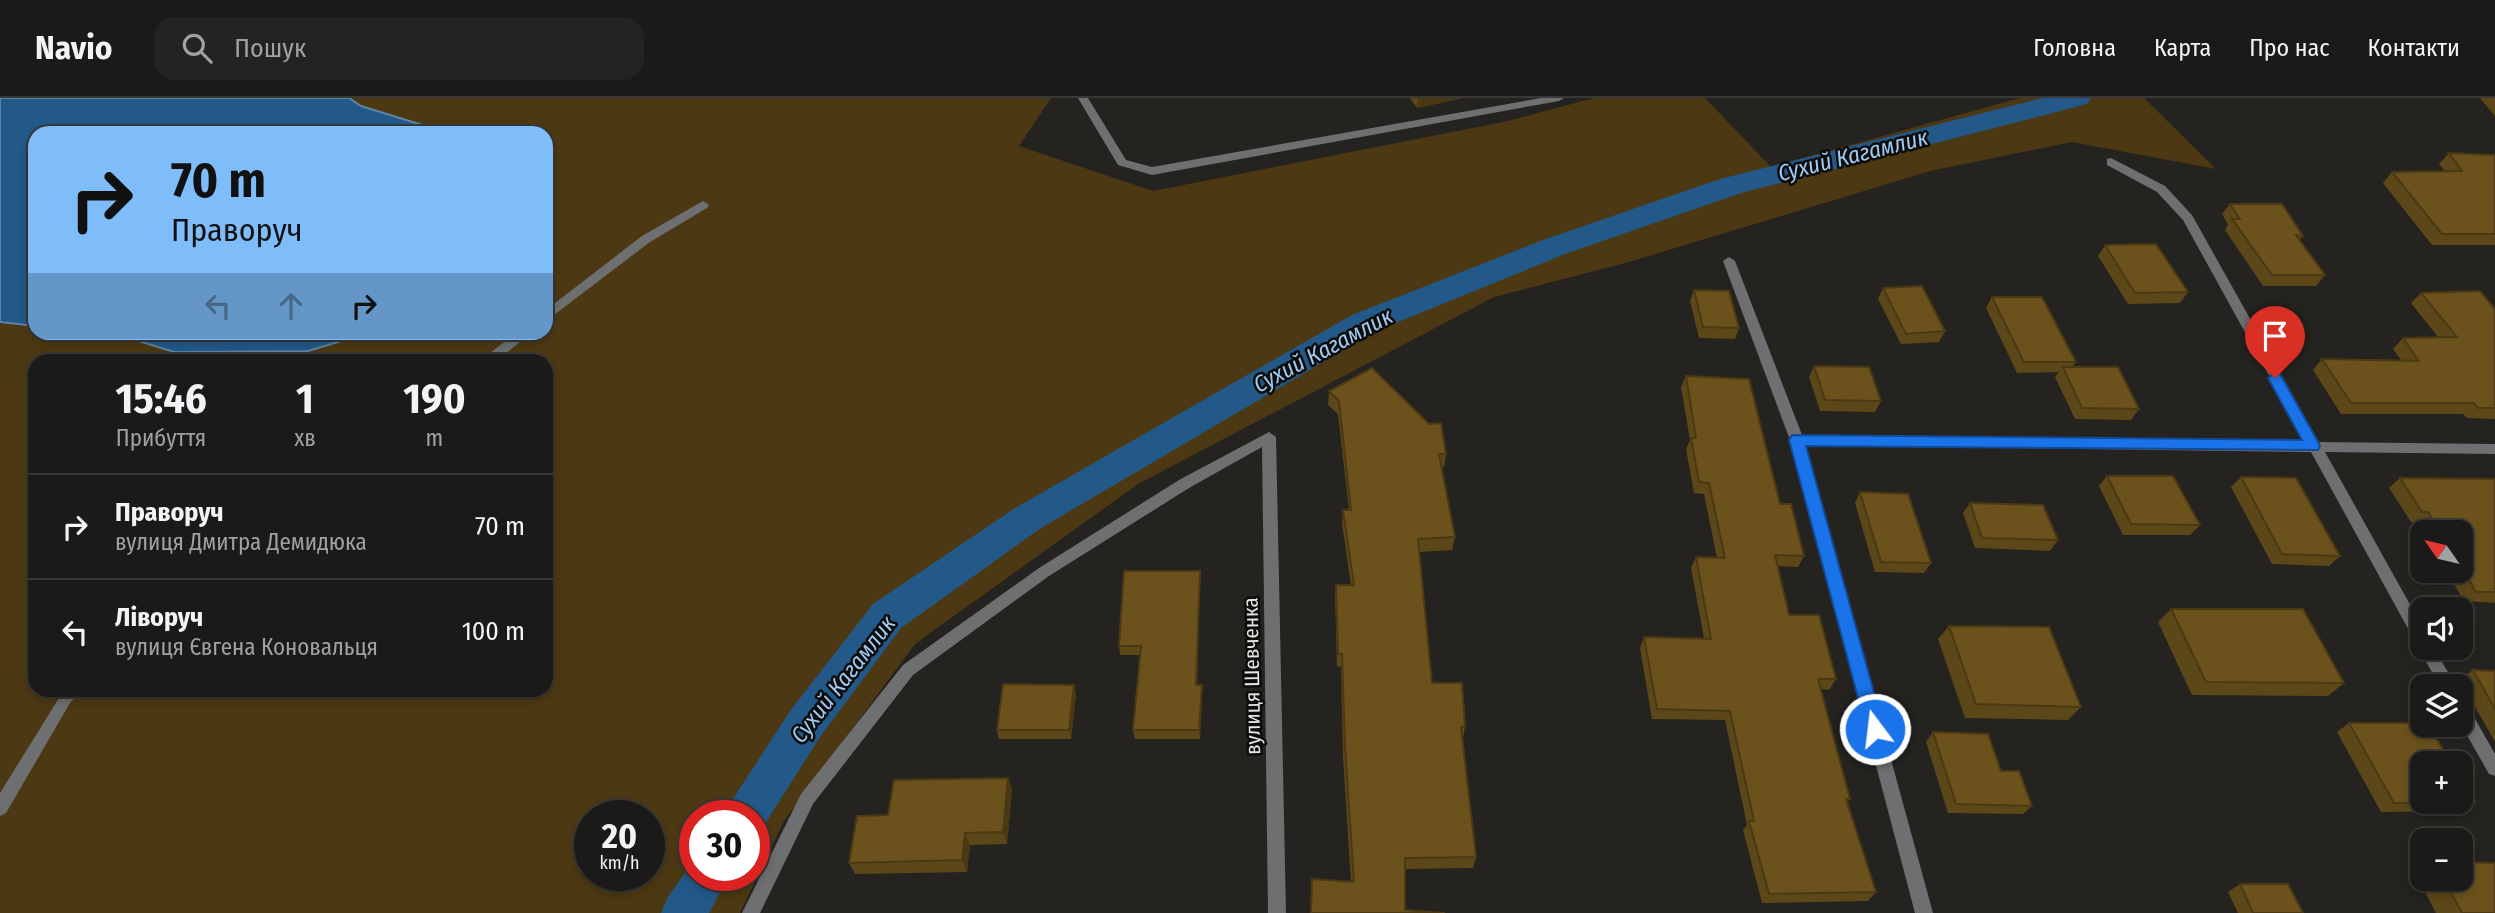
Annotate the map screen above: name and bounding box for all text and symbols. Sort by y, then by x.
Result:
search box [154,17,644,80]
text: Navio [35,28,112,68]
icon: search [178,29,216,67]
text: Пошук [234,33,306,64]
text: Головна [2033,34,2116,62]
text: Карта [2154,34,2211,62]
text: Про нас [2249,34,2330,62]
text: Контакти [2368,34,2460,62]
water label: Сухий Кагамлик [1775,123,1931,187]
text: 70 m [171,151,266,210]
icon: right [56,154,147,245]
text: Праворуч [171,211,303,249]
icon: left [199,287,237,325]
icon: ahead [272,287,310,325]
icon: right [345,287,383,325]
water label: Сухий Кагамлик [1248,301,1398,399]
pin [2245,306,2305,378]
icon: arrive [2256,317,2294,355]
text: 15:46 [115,374,207,424]
text: 1 [296,374,314,424]
text: 190 [403,374,466,424]
text: Прибуття [116,424,206,452]
text: хв [294,424,316,452]
text: m [426,424,443,452]
text: Праворуч [115,497,224,528]
icon: right [56,508,94,546]
text: 70 m [475,511,525,542]
north arrow [2410,520,2473,583]
map controls [2410,520,2473,891]
text: вулиця Дмитра Демидюка [115,528,367,556]
street label: вулиця Шевченка [1238,597,1266,755]
button: sound [2410,597,2473,660]
text: Ліворуч [115,602,203,633]
water label: Сухий Кагамлик [785,610,901,748]
icon: left [56,613,94,651]
text: 100 m [462,616,525,647]
text: вулиця Євгена Коновальця [115,633,378,661]
button: layers [2410,674,2473,737]
position arrow [1838,692,1912,766]
button: + [2410,751,2473,814]
speed limit sign: 30 [679,800,770,891]
text: 20 [602,815,637,857]
button: − [2410,828,2473,891]
text: km/h [599,852,640,874]

